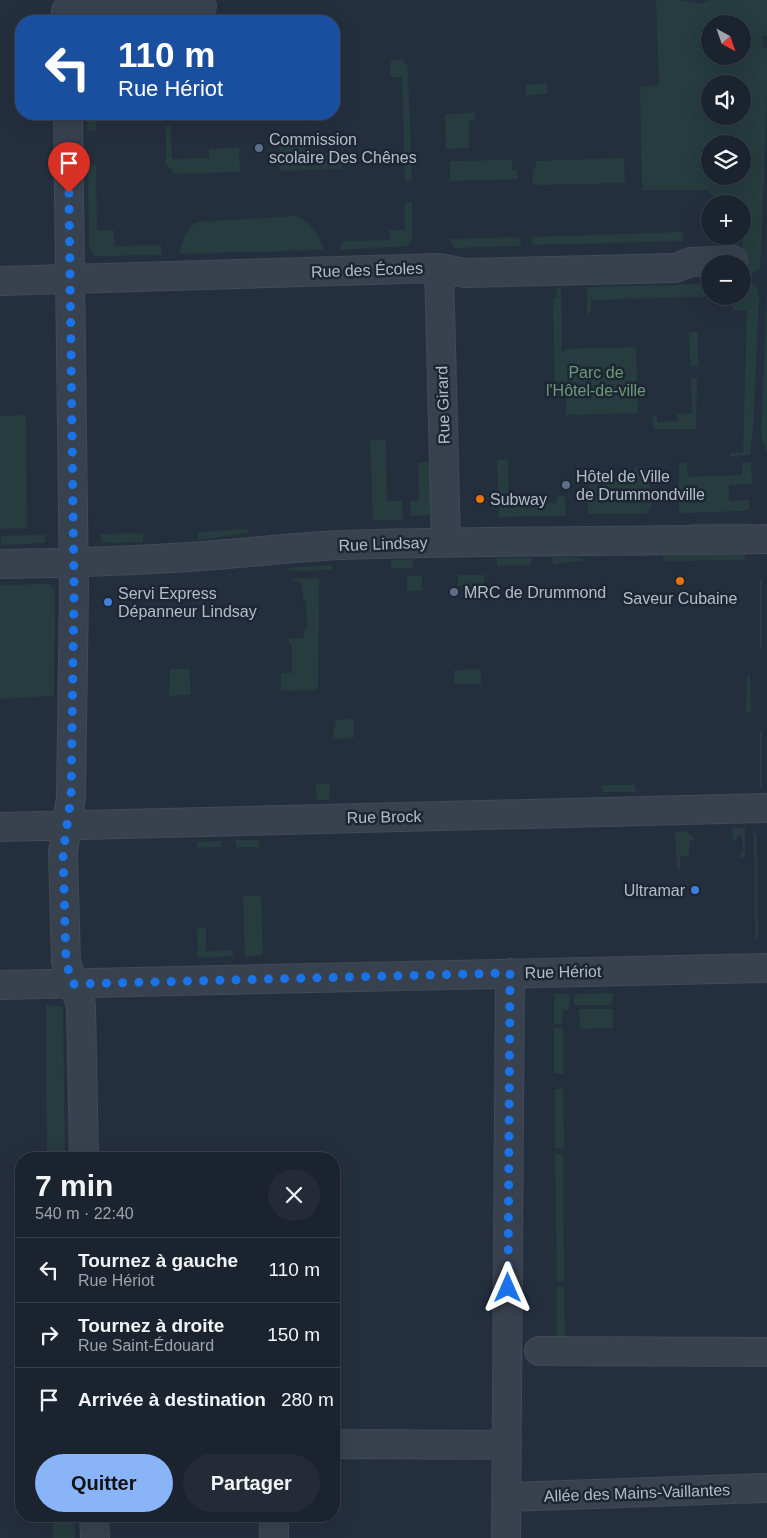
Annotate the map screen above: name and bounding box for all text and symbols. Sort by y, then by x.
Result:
north arrow [701,15,751,65]
map controls [701,15,751,305]
icon: left [35,35,100,100]
text: 110 m [118,35,215,74]
button: sound [701,75,751,125]
text: Rue Hériot [118,76,223,101]
place label: Commission scolaire Des Chênes [269,131,417,166]
button: layers [701,135,751,185]
pin [48,142,90,193]
marker: Commission scolaire Des Chênes [253,142,265,154]
icon: arrive [55,149,83,177]
button: + [701,195,751,245]
button: − [701,255,751,305]
street label: Rue des Écoles [311,259,423,280]
park label: Parc de l'Hôtel-de-ville [546,364,646,399]
street label: Rue Girard [433,366,453,444]
place label: Hôtel de Ville de Drummondville [576,468,705,503]
marker: Hôtel de Ville de Drummondville [560,479,572,491]
place label: Subway [490,491,547,508]
marker: Subway [474,493,486,505]
street label: Rue Lindsay [338,534,428,554]
marker: Saveur Cubaine [674,575,686,587]
place label: MRC de Drummond [464,584,606,601]
place label: Servi Express Dépanneur Lindsay [118,585,257,620]
marker: MRC de Drummond [448,586,460,598]
place label: Saveur Cubaine [623,590,737,607]
marker: Servi Express Dépanneur Lindsay [102,596,114,608]
street label: Rue Brock [347,808,422,826]
place label: Ultramar [624,882,686,899]
marker: Ultramar [689,884,701,896]
street label: Rue Hériot [525,963,602,981]
text: 7 min [35,1169,113,1202]
button: close [268,1169,320,1221]
text: 540 m · 22:40 [35,1205,134,1222]
text: Tournez à gauche [78,1250,238,1271]
icon: left [35,1256,63,1284]
text: 110 m [269,1259,320,1280]
position arrow [481,1261,533,1313]
text: Rue Hériot [78,1272,154,1289]
text: Tournez à droite [78,1315,224,1336]
icon: right [35,1321,63,1349]
text: 150 m [267,1324,320,1345]
text: Rue Saint-Édouard [78,1337,214,1354]
icon: arrive [35,1386,63,1414]
text: Arrivée à destination [78,1389,266,1410]
text: 280 m [281,1389,334,1410]
button: Quitter [35,1454,173,1512]
button: Partager [183,1454,320,1512]
street label: Allée des Mains-Vaillantes [544,1481,730,1505]

